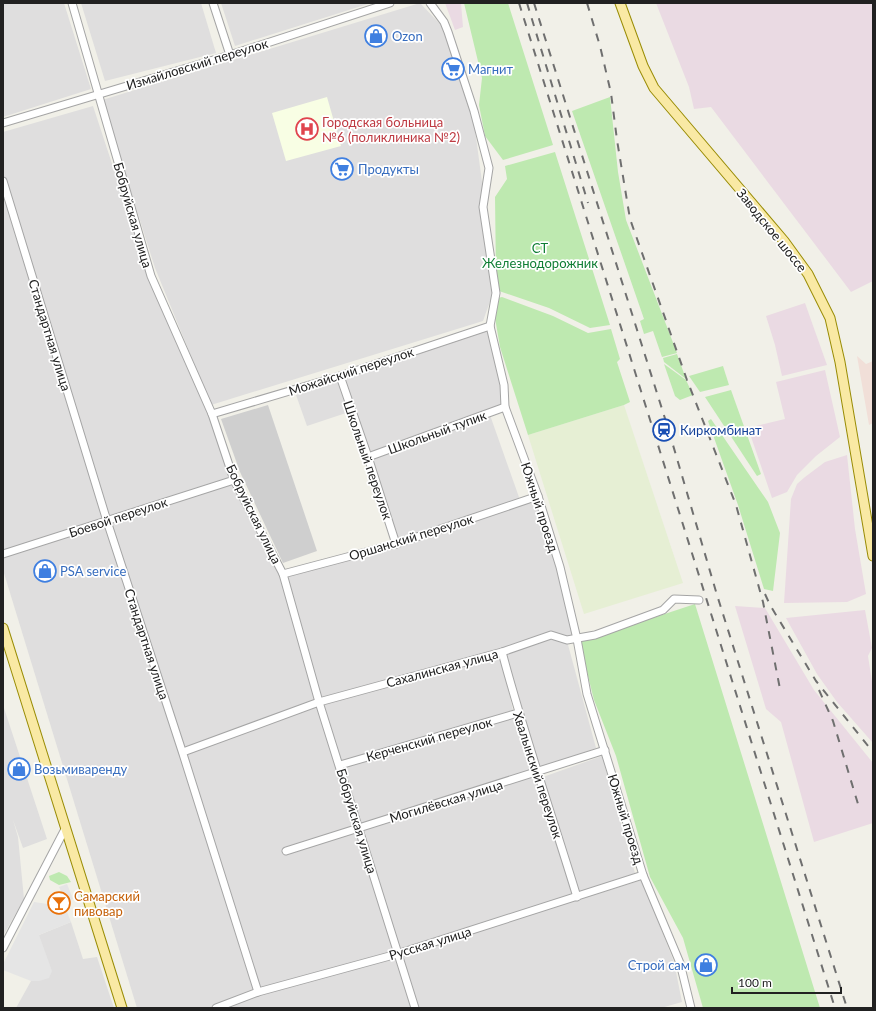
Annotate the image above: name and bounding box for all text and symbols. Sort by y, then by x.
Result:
shop icon: Ozon [363,23,389,49]
place label: Ozon [392,28,423,44]
street label: Измайловский переулок [124,35,270,93]
supermarket icon: Магнит [440,56,466,82]
place label: Магнит [468,61,514,77]
place label: Городская больница №6 (поликлиника №2) [322,114,460,145]
hospital icon: Городская больница №6 (поликлиника №2) [294,116,320,142]
supermarket icon: Продукты [329,156,355,182]
street label: Бобруйская улица [110,160,156,270]
place label: Продукты [358,161,419,177]
street label: Заводское шоссе [733,185,811,275]
park label: СТ Железнодорожник [482,240,598,271]
street label: Стандартная улица [25,277,75,393]
street label: Можайский переулок [287,343,416,399]
street label: Школьный переулок [340,398,396,522]
street label: Школьный тупик [386,407,489,457]
station icon: Киркомбинат [651,417,677,443]
place label: Киркомбинат [680,422,762,438]
street label: Южный проезд [518,460,562,554]
street label: Бобруйская улица [223,462,285,566]
street label: Боевой переулок [67,493,170,541]
street label: Оршанский переулок [347,510,475,564]
shop icon: PSA service [32,558,58,584]
place label: PSA service [60,563,127,579]
street label: Стандартная улица [121,586,173,702]
street label: Сахалинская улица [384,645,500,691]
street label: Хвалынский переулок [510,709,566,841]
street label: Керченский переулок [364,713,494,765]
shop icon: Возьмиваренду [6,756,32,782]
place label: Возьмиваренду [34,761,127,777]
street label: Бобруйская улица [333,767,381,875]
street label: Южный проезд [605,772,647,866]
street label: Могилёвская улица [387,776,505,826]
place label: Самарский пивовар [74,888,140,919]
bar icon: Самарский пивовар [46,890,72,916]
street label: Русская улица [387,923,473,963]
shop icon: Строй сам [693,952,719,978]
place label: Строй сам [628,957,690,973]
scale bar [732,969,841,995]
text: 100 m [738,975,772,990]

